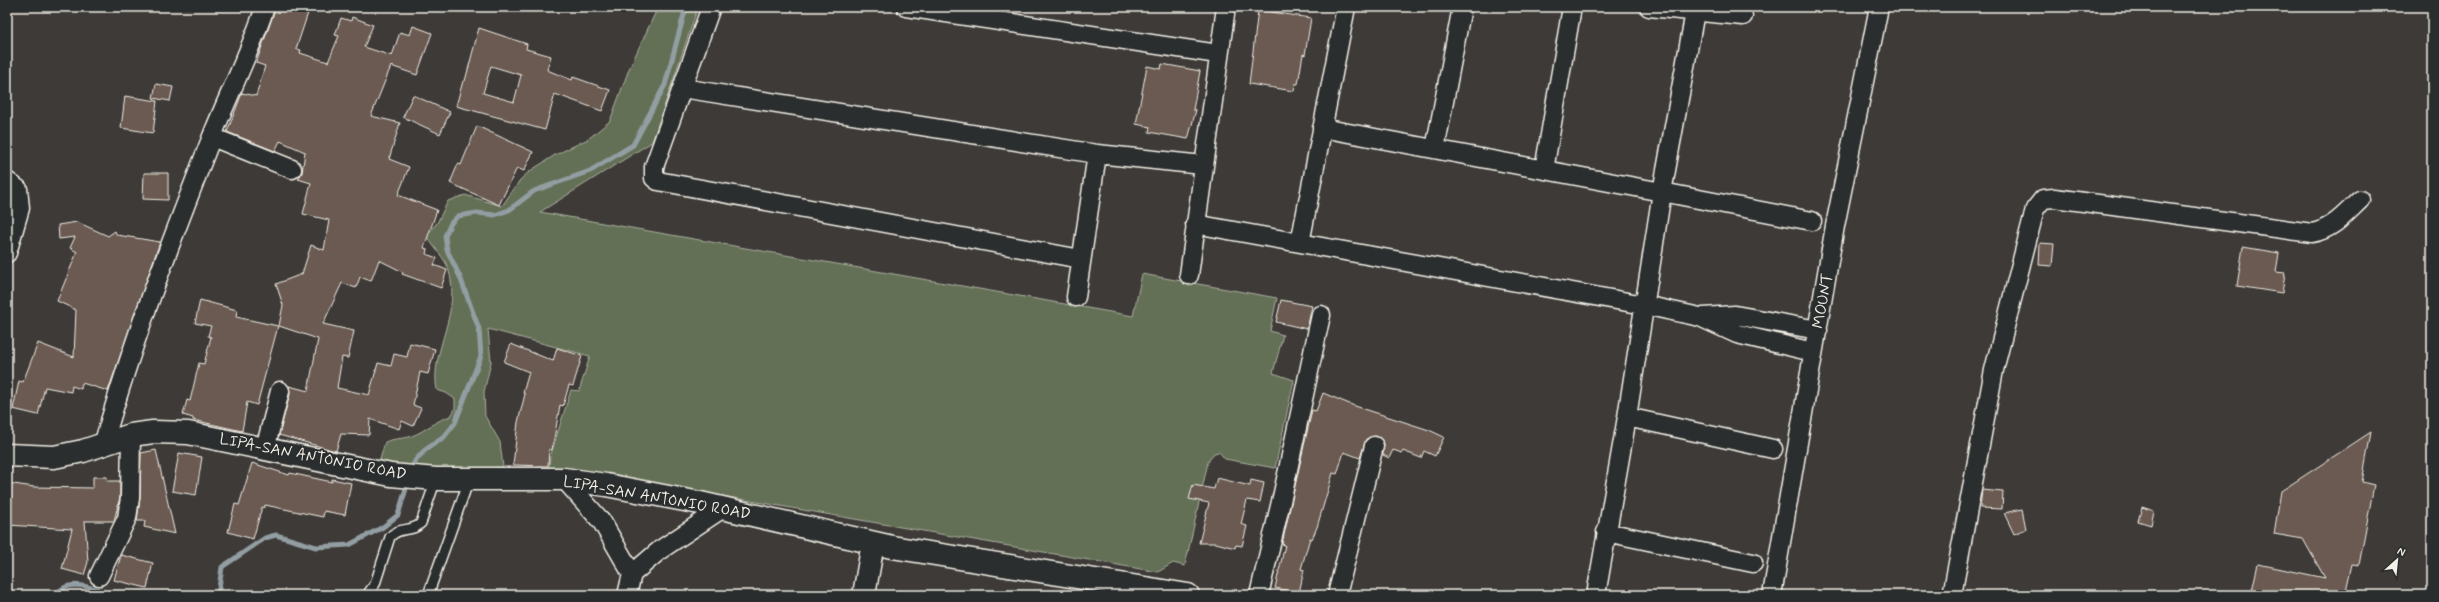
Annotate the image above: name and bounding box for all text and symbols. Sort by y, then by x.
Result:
street label: MOUNT [1808,272,1838,330]
street label: LIPA-SAN ANTONIO ROAD [218,429,408,485]
street label: LIPA-SAN ANTONIO ROAD [562,471,752,525]
north arrow [2377,540,2417,580]
text: N [2395,544,2408,560]

